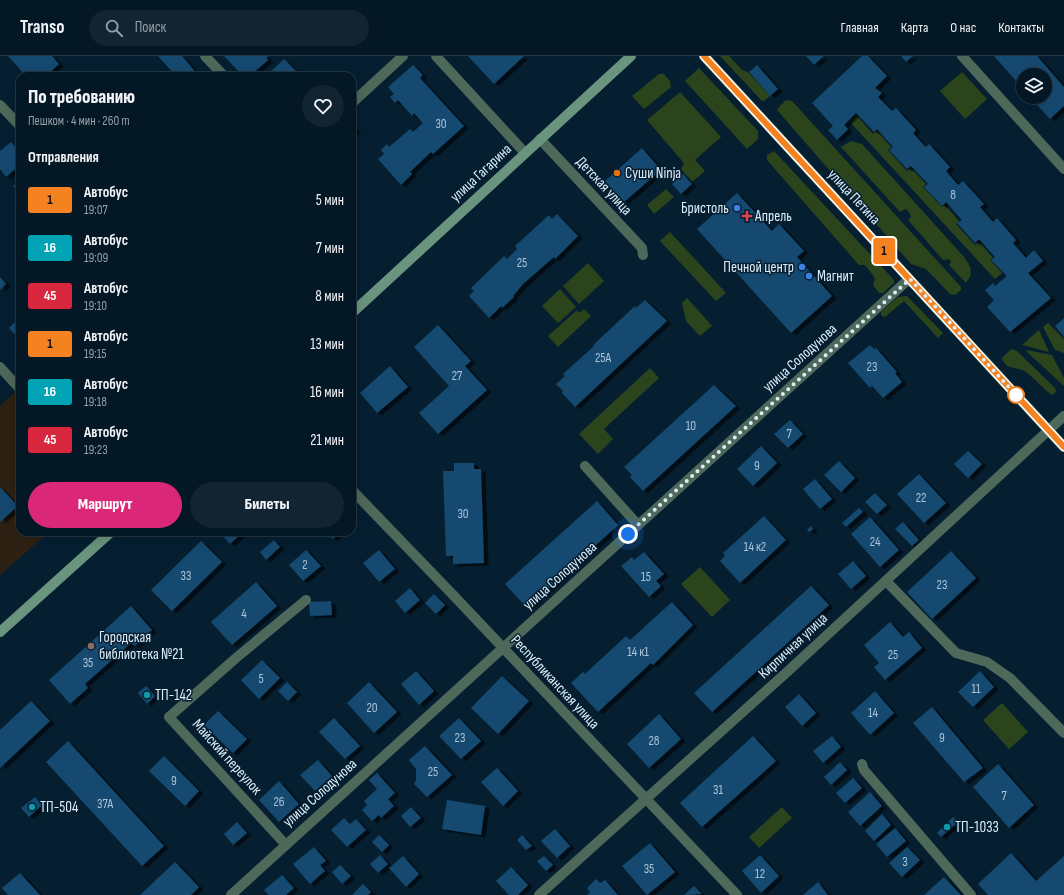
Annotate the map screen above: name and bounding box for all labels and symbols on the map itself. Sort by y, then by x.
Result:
house number: 30 [435,116,447,132]
street label: улица Гагарина [446,140,516,206]
street label: Детская улица [572,153,636,220]
place label: Суши Ninja [625,164,681,183]
street label: улица Петина [823,165,885,229]
marker: Суши Ninja [612,168,622,178]
house number: 8 [950,187,956,203]
place label: Бристоль [681,199,729,218]
marker: Бристоль [732,203,742,213]
place label: Апрель [754,207,792,226]
marker: Апрель [742,211,752,221]
line badge: 1 [871,238,897,264]
house number: 25 [517,255,527,271]
place label: Печной центр [723,258,794,277]
marker: Печной центр [797,262,807,272]
place label: Магнит [817,267,854,286]
marker: Магнит [804,271,814,281]
street label: улица Солодунова [759,320,841,396]
house number: 25А [595,350,611,366]
house number: 23 [867,359,877,375]
house number: 27 [452,368,463,384]
unlabelled marker [1007,386,1025,404]
house number: 10 [686,418,696,434]
house number: 7 [786,426,792,442]
house number: 9 [754,458,760,474]
house number: 22 [916,490,926,506]
house number: 30 [457,506,469,522]
your location [618,524,638,544]
house number: 24 [870,534,881,550]
street label: улица Солодунова [519,538,601,614]
house number: 14 к2 [744,539,766,555]
house number: 2 [302,557,308,573]
house number: 33 [181,568,191,584]
house number: 15 [641,569,651,585]
house number: 23 [937,577,947,593]
house number: 4 [241,606,247,622]
street label: Кирпичная улица [754,609,832,683]
place label: Городская библиотека №21 [99,628,185,664]
street label: Республиканская улица [507,631,604,733]
marker: Городская библиотека №21 [86,641,96,651]
house number: 14 к1 [627,644,649,660]
house number: 25 [888,647,898,663]
house number: 35 [83,655,93,671]
house number: 5 [258,671,264,687]
house number: 11 [971,681,981,697]
place label: ТП-142 [155,686,192,705]
marker: ТП-142 [142,690,152,700]
house number: 20 [366,700,378,716]
house number: 14 [868,705,879,721]
street label: Майский переулок [188,715,266,799]
house number: 23 [455,730,465,746]
house number: 9 [939,730,945,746]
house number: 28 [648,733,660,749]
street label: улица Солодунова [279,755,361,831]
house number: 25 [428,764,438,780]
house number: 9 [171,773,177,789]
house number: 31 [713,782,723,798]
house number: 7 [1001,788,1007,804]
house number: 26 [273,794,285,810]
house number: 37А [97,796,113,812]
place label: ТП-504 [40,798,78,817]
marker: ТП-504 [27,802,37,812]
place label: ТП-1033 [955,818,999,837]
marker: ТП-1033 [942,822,952,832]
house number: 3 [902,854,908,870]
house number: 35 [644,861,654,877]
house number: 12 [755,866,765,882]

